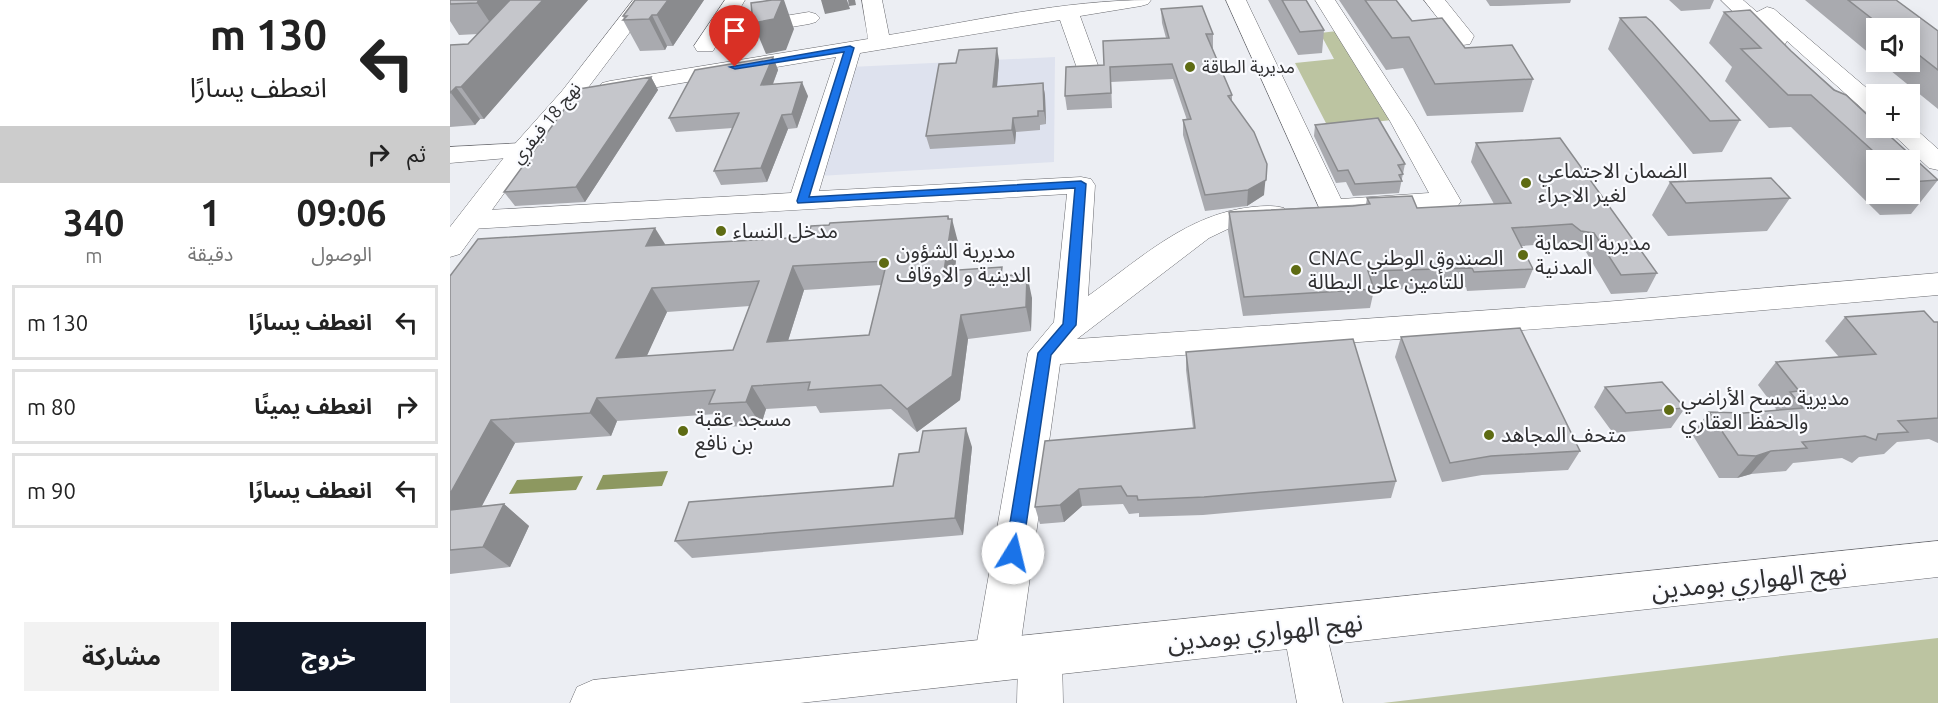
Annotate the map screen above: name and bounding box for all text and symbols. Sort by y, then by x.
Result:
pin [709,5,760,67]
text: 130 m [210,11,327,58]
icon: arrive [718,14,751,47]
map controls [1866,18,1920,204]
button: sound [1866,18,1920,72]
icon: left [348,24,426,102]
place label: مديرية الطاقة [1202,56,1295,78]
marker: مديرية الطاقة [1183,60,1197,74]
text: انعطف يسارًا [190,72,327,102]
street label: نهج 18 فيفري [506,78,587,170]
button: + [1866,84,1920,138]
icon: right [362,138,395,171]
text: ثم [407,141,426,166]
button: − [1866,150,1920,204]
place label: الضمان الاجتماعي لغير الاجراء [1538,158,1688,207]
marker: الضمان الاجتماعي لغير الاجراء [1519,176,1533,190]
text: 1 [200,192,221,233]
text: 09:06 [297,192,387,233]
text: 340 [63,202,124,243]
place label: مدخل النساء [733,218,838,243]
marker: مدخل النساء [714,224,728,238]
place label: مديرية الحماية المدنية [1535,230,1651,278]
place label: مديرية الشؤون الدينية و الاوقاف [896,238,1031,287]
text: دقيقة [188,242,233,265]
text: الوصول [311,242,372,265]
text: m [85,244,102,267]
place label: CNAC الصندوق الوطني للتأمين على البطالة [1308,245,1503,294]
marker: مديرية الحماية المدنية [1516,248,1530,262]
marker: مديرية الشؤون الدينية و الاوقاف [877,256,891,270]
marker: CNAC الصندوق الوطني للتأمين على البطالة [1289,263,1303,277]
icon: left [390,306,423,339]
text: انعطف يسارًا [249,309,372,334]
text: 130 m [27,310,88,335]
place label: مديرية مسح الأراضي والحفظ العقاري [1681,385,1850,438]
icon: right [390,390,423,423]
text: انعطف يمينًا [254,393,372,418]
text: 80 m [27,394,76,419]
marker: مديرية مسح الأراضي والحفظ العقاري [1662,403,1676,417]
place label: مسجد عقبة بن نافع [695,406,792,458]
place label: متحف المجاهد [1501,422,1626,446]
marker: مسجد عقبة بن نافع [676,424,690,438]
marker: متحف المجاهد [1482,428,1496,442]
icon: left [390,474,423,507]
text: انعطف يسارًا [249,477,372,502]
text: 90 m [27,478,76,503]
position arrow [981,521,1045,585]
street label: نهج الهواري بومدين [1650,555,1849,610]
street label: نهج الهواري بومدين [1166,607,1365,662]
button: مشاركة [24,622,219,691]
button: خروج [231,622,426,691]

